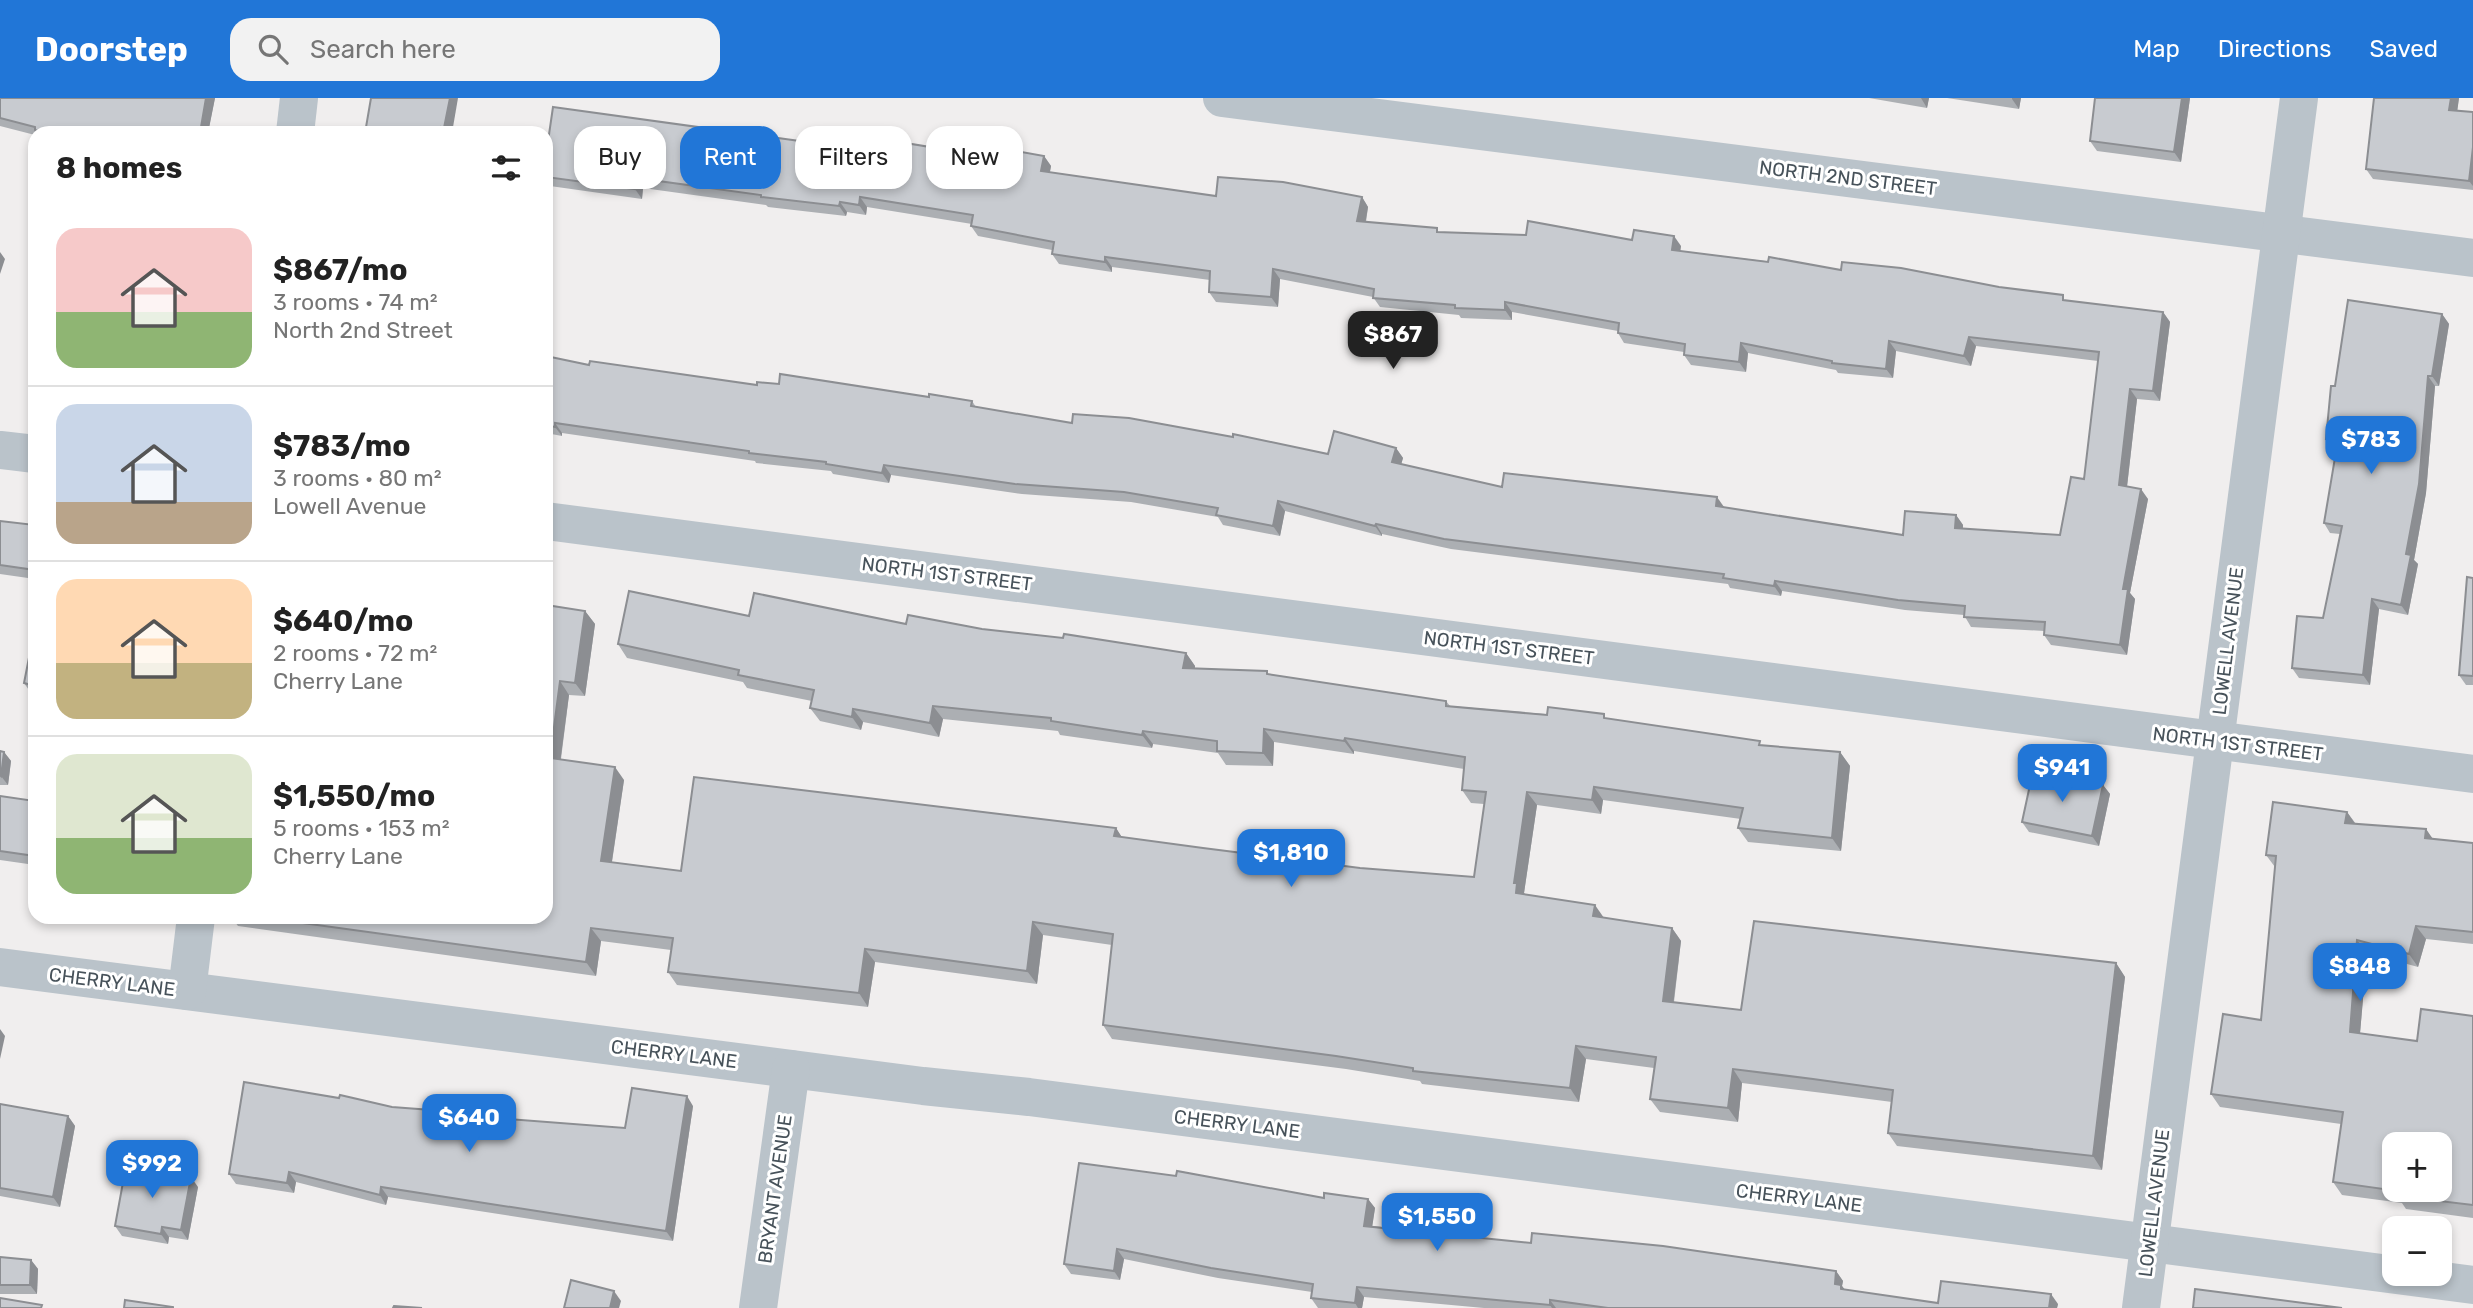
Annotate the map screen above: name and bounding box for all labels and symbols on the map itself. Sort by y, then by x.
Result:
street label: NORTH 2ND STREET [1758,156,1938,200]
pin: $867 [1352,312,1434,371]
pin: $783 [2330,416,2412,476]
street label: NORTH 1ST STREET [860,552,1034,596]
street label: LOWELL AVENUE [2208,566,2248,716]
street label: NORTH 1ST STREET [1422,626,1596,670]
street label: NORTH 1ST STREET [2151,722,2325,766]
pin: $941 [2021,744,2103,804]
pin: $1,810 [1234,830,1348,889]
pin: $848 [2319,944,2401,1003]
street label: CHERRY LANE [48,963,176,1001]
street label: CHERRY LANE [610,1035,738,1073]
pin: $640 [428,1094,510,1154]
street label: CHERRY LANE [1173,1105,1301,1143]
street label: BRYANT AVENUE [753,1113,797,1265]
street label: LOWELL AVENUE [2134,1128,2174,1278]
pin: $992 [111,1140,193,1200]
street label: CHERRY LANE [1735,1179,1863,1217]
pin: $1,550 [1380,1194,1494,1253]

